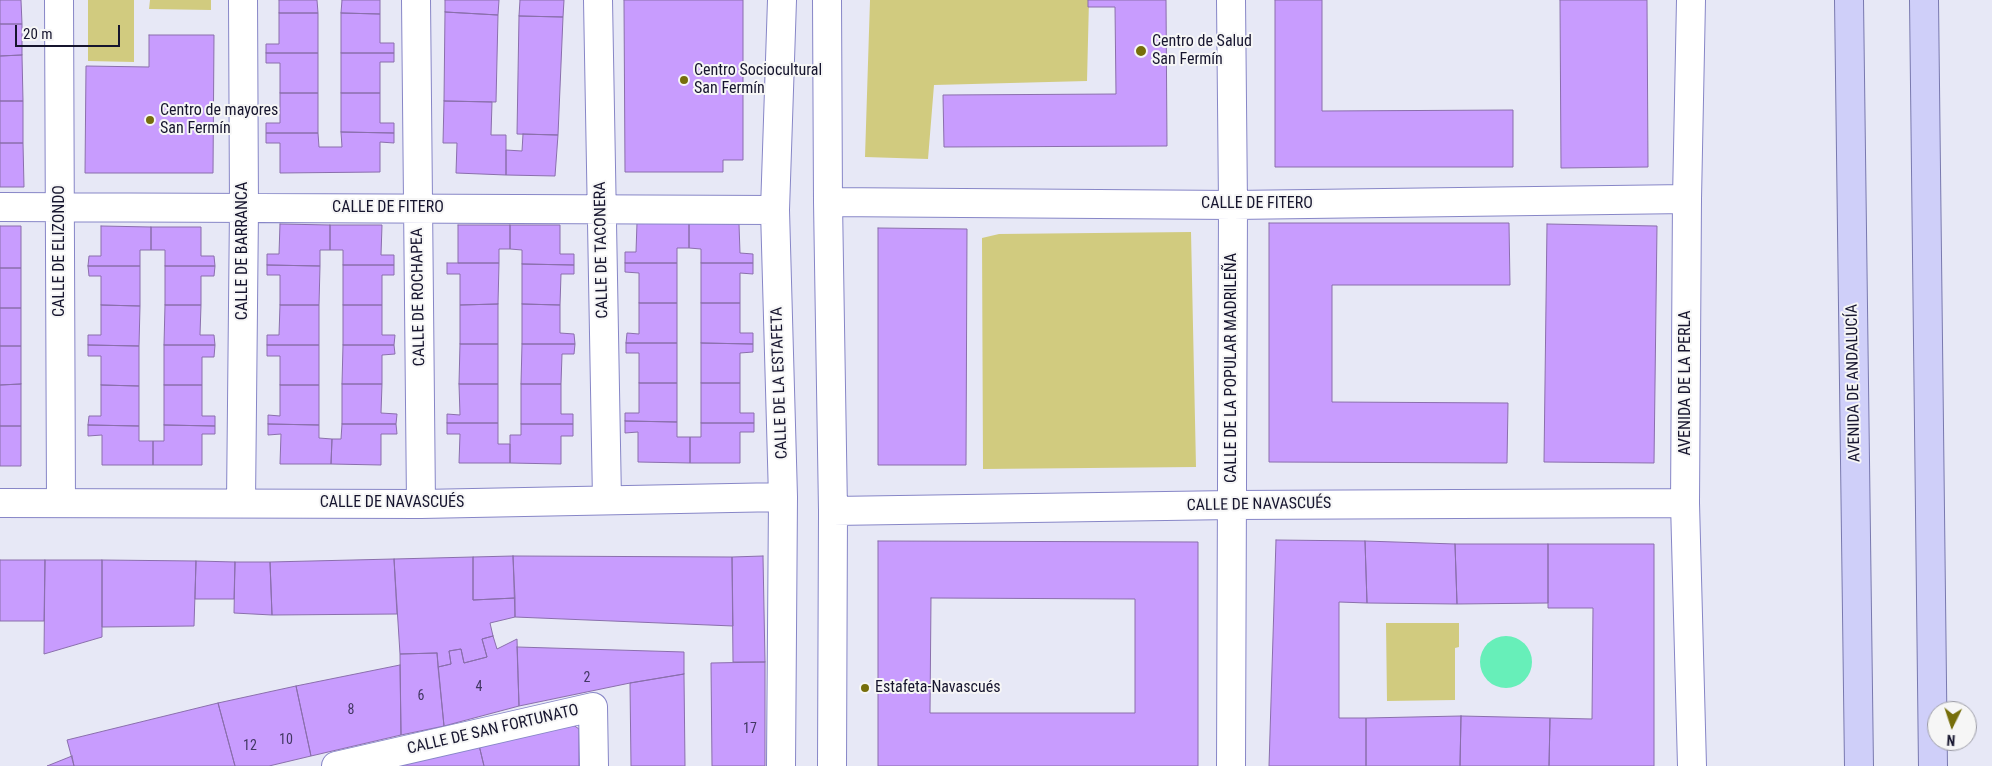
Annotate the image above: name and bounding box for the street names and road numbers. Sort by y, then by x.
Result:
street label: CALLE DE TACONERA [591,181,613,319]
street label: CALLE DE BARRANCA [233,182,253,320]
street label: CALLE DE ELIZONDO [50,185,70,317]
street label: CALLE DE FITERO [1201,194,1313,214]
street label: CALLE DE FITERO [332,198,444,218]
street label: CALLE DE ROCHAPEA [408,228,430,366]
street label: CALLE DE LA POPULAR MADRILEÑA [1222,253,1242,483]
street label: AVENIDA DE ANDALUCÍA [1843,304,1865,462]
street label: CALLE DE LA ESTAFETA [768,306,792,460]
street label: AVENIDA DE LA PERLA [1676,311,1696,455]
street label: CALLE DE NAVASCUÉS [320,493,464,513]
street label: CALLE DE NAVASCUÉS [1186,494,1332,516]
street label: CALLE DE SAN FORTUNATO [405,701,581,759]

